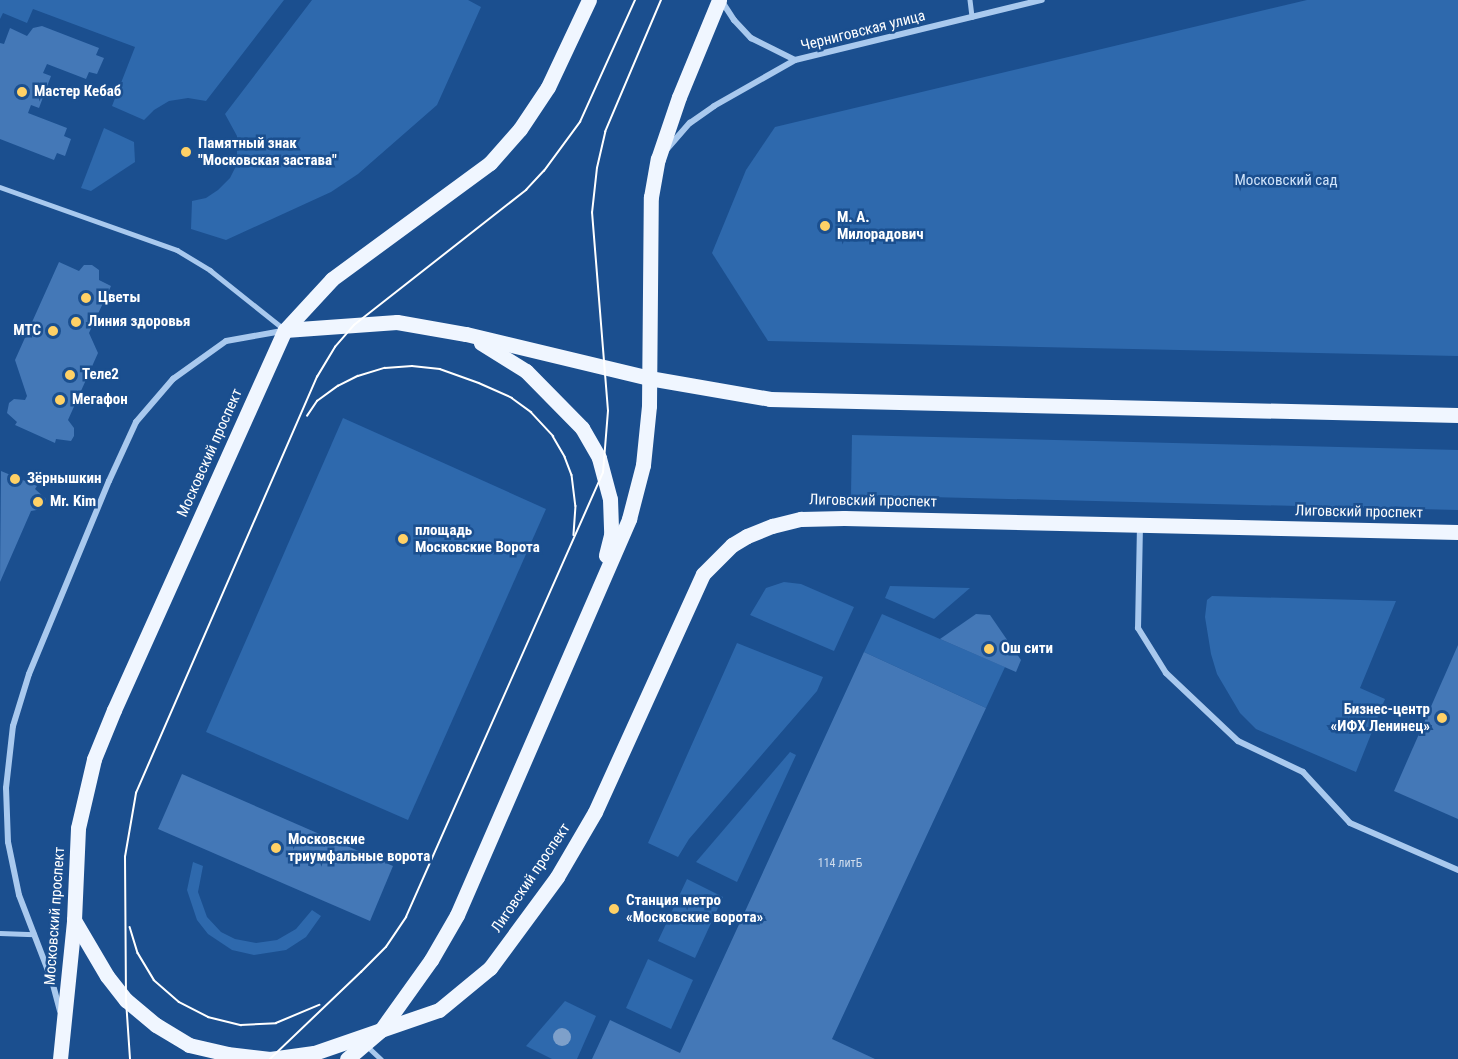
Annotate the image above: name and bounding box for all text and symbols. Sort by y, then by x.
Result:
street label: Черниговская улица [799,7,927,55]
place label: Мастер Кебаб [34,83,121,101]
marker: Мастер Кебаб [15,85,29,99]
place label: Памятный знак "Московская застава" [198,134,337,169]
marker: Памятный знак "Московская застава" [179,145,193,159]
park label: Московский сад [1235,172,1337,190]
place label: М. А. Милорадович [837,208,924,243]
marker: М. А. Милорадович [818,219,832,233]
place label: Цветы [98,289,140,307]
marker: Цветы [79,291,93,305]
place label: Линия здоровья [88,313,190,331]
marker: Линия здоровья [69,315,83,329]
place label: МТС [13,322,41,340]
marker: МТС [46,324,60,338]
place label: Теле2 [82,366,119,384]
marker: Теле2 [63,368,77,382]
street label: Московский проспект [174,386,246,520]
place label: Мегафон [72,391,128,409]
marker: Мегафон [53,393,67,407]
place label: Зёрнышкин [27,470,102,488]
marker: Зёрнышкин [8,472,22,486]
street label: Лиговский проспект [809,491,937,511]
place label: Mr. Kim [50,493,96,511]
marker: Mr. Kim [31,495,45,509]
street label: Лиговский проспект [1295,502,1423,522]
place label: площадь Московские Ворота [415,521,540,556]
marker: площадь Московские Ворота [396,532,410,546]
place label: Ош сити [1001,640,1053,658]
marker: Ош сити [982,642,996,656]
place label: Бизнес-центр «ИФХ Ленинец» [1331,700,1430,735]
marker: Бизнес-центр «ИФХ Ленинец» [1435,711,1449,725]
street label: Лиговский проспект [488,820,574,936]
place label: Московские триумфальные ворота [288,830,430,865]
marker: Московские триумфальные ворота [269,841,283,855]
street label: Московский проспект [41,846,69,986]
house number: 114 литБ [818,857,862,871]
place label: Станция метро «Московские ворота» [626,891,763,926]
marker: Станция метро «Московские ворота» [607,902,621,916]

